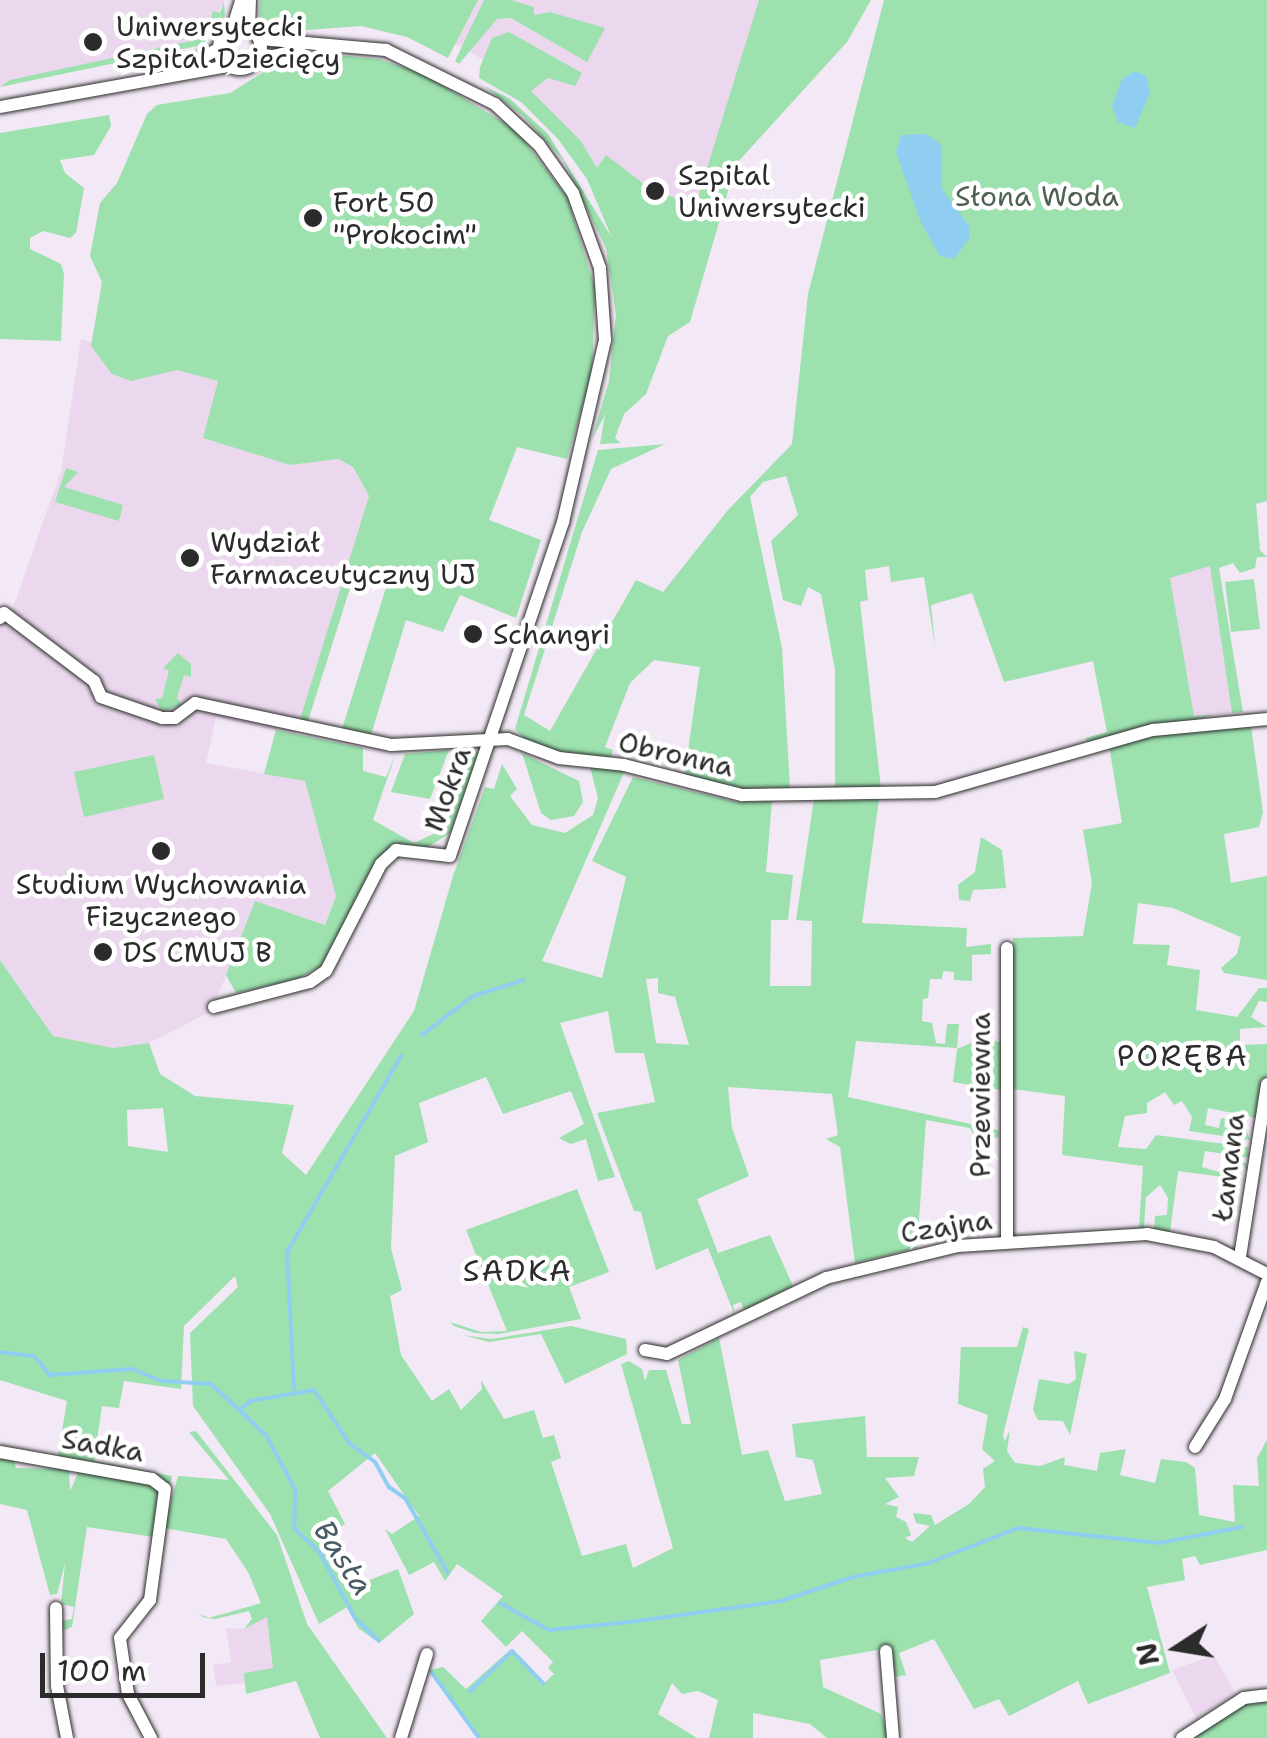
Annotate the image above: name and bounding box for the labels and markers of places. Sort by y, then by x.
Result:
place label: Uniwersytecki Szpital Dziecięcy [116,9,340,75]
marker: Uniwersytecki Szpital Dziecięcy [80,29,106,55]
place label: Szpital Uniwersytecki [678,158,866,224]
marker: Szpital Uniwersytecki [642,178,668,204]
place label: Fort 50 "Prokocim" [333,185,477,251]
marker: Fort 50 "Prokocim" [302,207,324,229]
place label: Wydział Farmaceutyczny UJ [210,525,476,591]
marker: Wydział Farmaceutyczny UJ [179,547,201,569]
place label: Schangri [493,617,610,651]
marker: Schangri [462,623,484,645]
marker: Studium Wychowania Fizycznego [150,840,172,862]
place label: Studium Wychowania Fizycznego [16,867,306,933]
place label: DS CMUJ B [123,935,272,969]
marker: DS CMUJ B [92,941,114,963]

